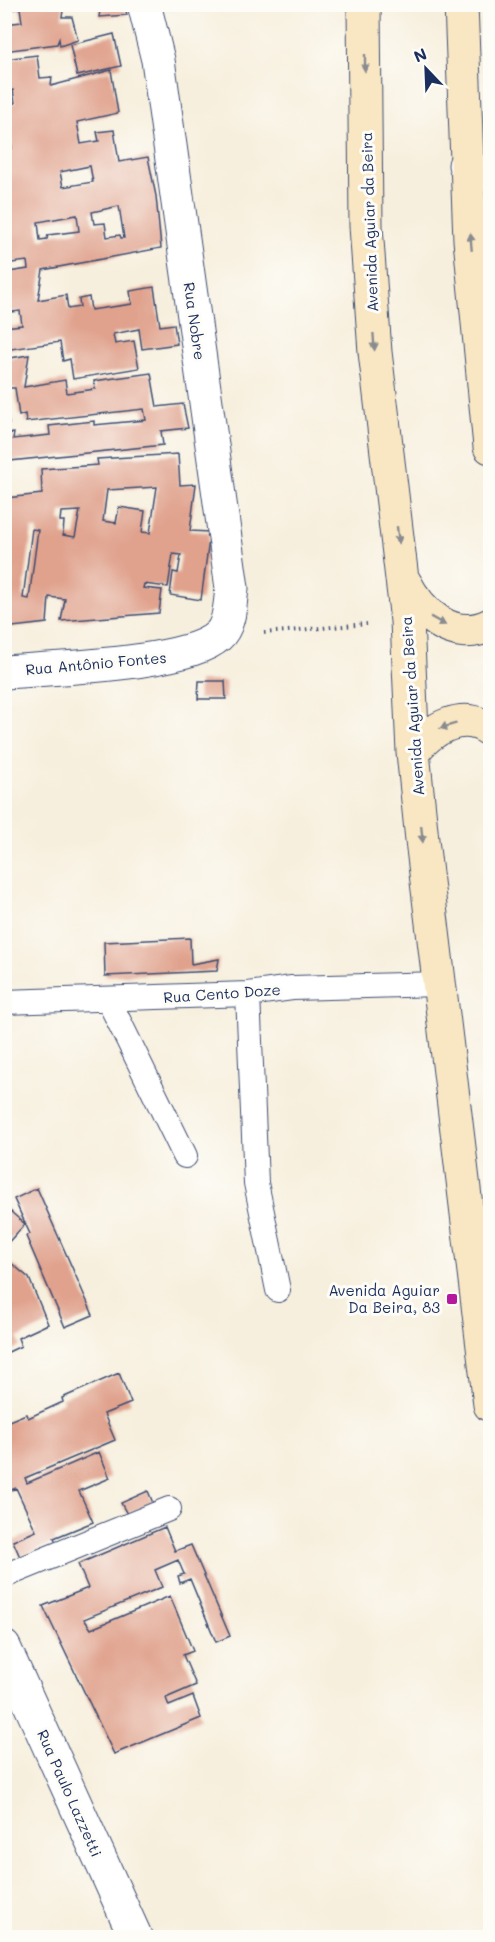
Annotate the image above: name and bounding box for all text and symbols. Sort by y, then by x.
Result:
north arrow [396,39,456,99]
text: N [410,43,430,67]
one-way arrow [360,53,369,72]
street label: Avenida Aguiar da Beira [356,132,382,312]
one-way arrow [466,233,475,252]
street label: Rua Nobre [180,281,210,361]
one-way arrow [369,332,379,351]
one-way arrow [393,526,402,545]
street label: Avenida Aguiar da Beira [396,616,428,796]
one-way arrow [430,616,446,627]
street label: Rua Antônio Fontes [25,647,167,679]
one-way arrow [439,722,457,731]
one-way arrow [417,825,427,844]
street label: Rua Cento Doze [163,979,281,1007]
place label: Avenida Aguiar Da Beira, 83 [329,1280,440,1317]
marker: Avenida Aguiar Da Beira, 83 [445,1292,459,1306]
street label: Rua Paulo Lazzetti [33,1726,107,1860]

